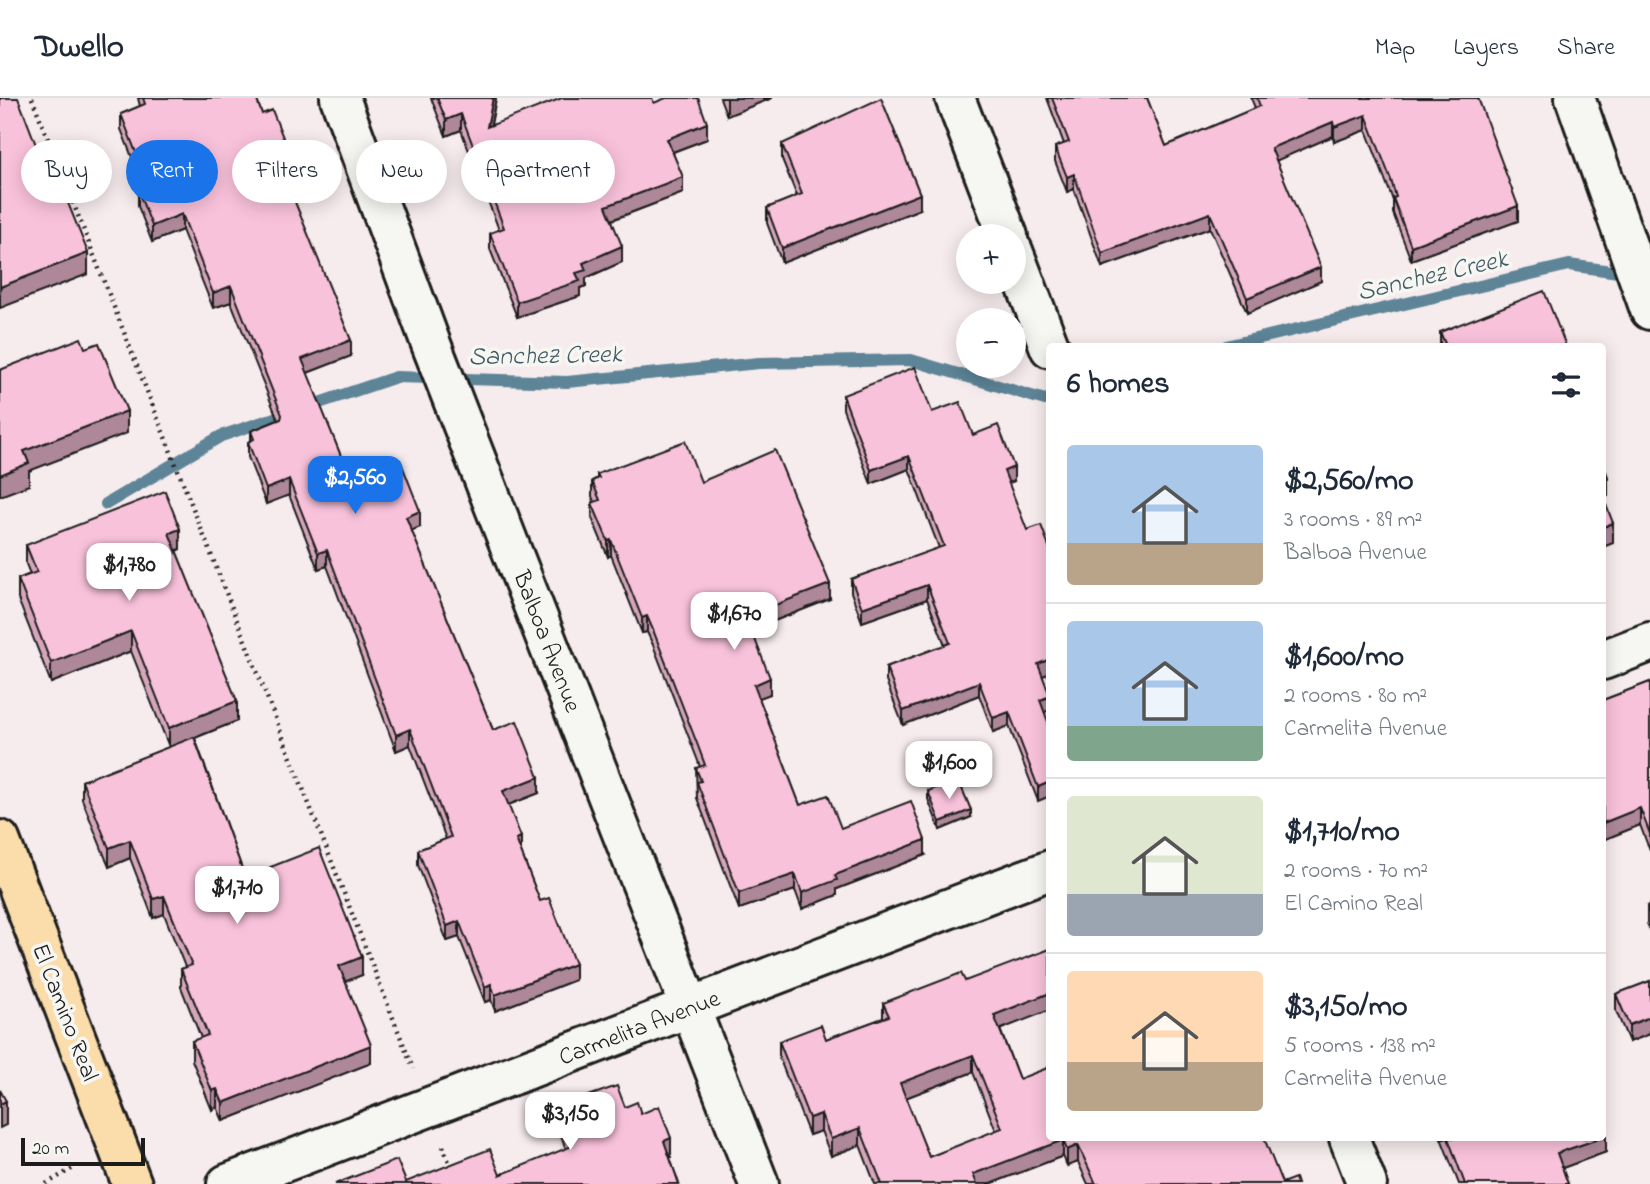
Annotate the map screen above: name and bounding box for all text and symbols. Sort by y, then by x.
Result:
text: Dwello [35,24,124,72]
text: Map [1375,31,1415,66]
text: Layers [1453,31,1519,66]
text: Share [1557,31,1615,66]
chip: Buy [21,140,112,203]
chip: Rent [126,140,218,203]
chip: Filters [232,140,342,203]
chip: New [356,140,447,203]
chip: Apartment [461,140,615,203]
map controls [956,224,1026,378]
button: + [956,224,1026,294]
water label: Sanchez Creek [1354,241,1513,313]
button: − [956,308,1026,378]
water label: Sanchez Creek [468,337,624,377]
text: 6 homes [1067,363,1170,407]
icon: filters [1547,366,1585,404]
pin: $2,560 [298,456,412,516]
text: $2,560/mo [1284,460,1414,504]
text: $2,560 [324,462,386,495]
icon: home [1123,473,1207,557]
text: 3 rooms · 89 m² [1284,504,1422,537]
text: Balboa Avenue [1284,537,1427,570]
pin: $1,780 [72,544,186,603]
text: $1,780 [102,549,156,582]
street label: Balboa Avenue [502,565,589,718]
pin: $1,670 [677,592,791,652]
text: $1,670 [707,598,761,631]
text: $1,600/mo [1284,636,1404,680]
icon: home [1123,649,1207,733]
text: 2 rooms · 80 m² [1284,680,1427,713]
text: Carmelita Avenue [1284,713,1447,746]
pin: $1,600 [892,742,1006,801]
text: $1,600 [921,747,977,780]
text: $1,710/mo [1284,811,1400,855]
icon: home [1123,824,1207,908]
text: 2 rooms · 70 m² [1284,855,1428,888]
pin: $1,710 [180,866,294,926]
text: $1,710 [211,872,263,905]
text: El Camino Real [1284,888,1423,921]
street label: El Camino Real [21,939,106,1087]
street label: Carmelita Avenue [554,982,726,1076]
text: $3,150/mo [1284,986,1408,1030]
icon: home [1123,999,1207,1083]
text: 5 rooms · 138 m² [1284,1030,1436,1063]
text: Carmelita Avenue [1284,1063,1447,1096]
pin: $3,150 [513,1093,627,1152]
text: $3,150 [541,1098,599,1131]
scale bar [21,1135,145,1167]
text: 20 m [32,1136,69,1163]

